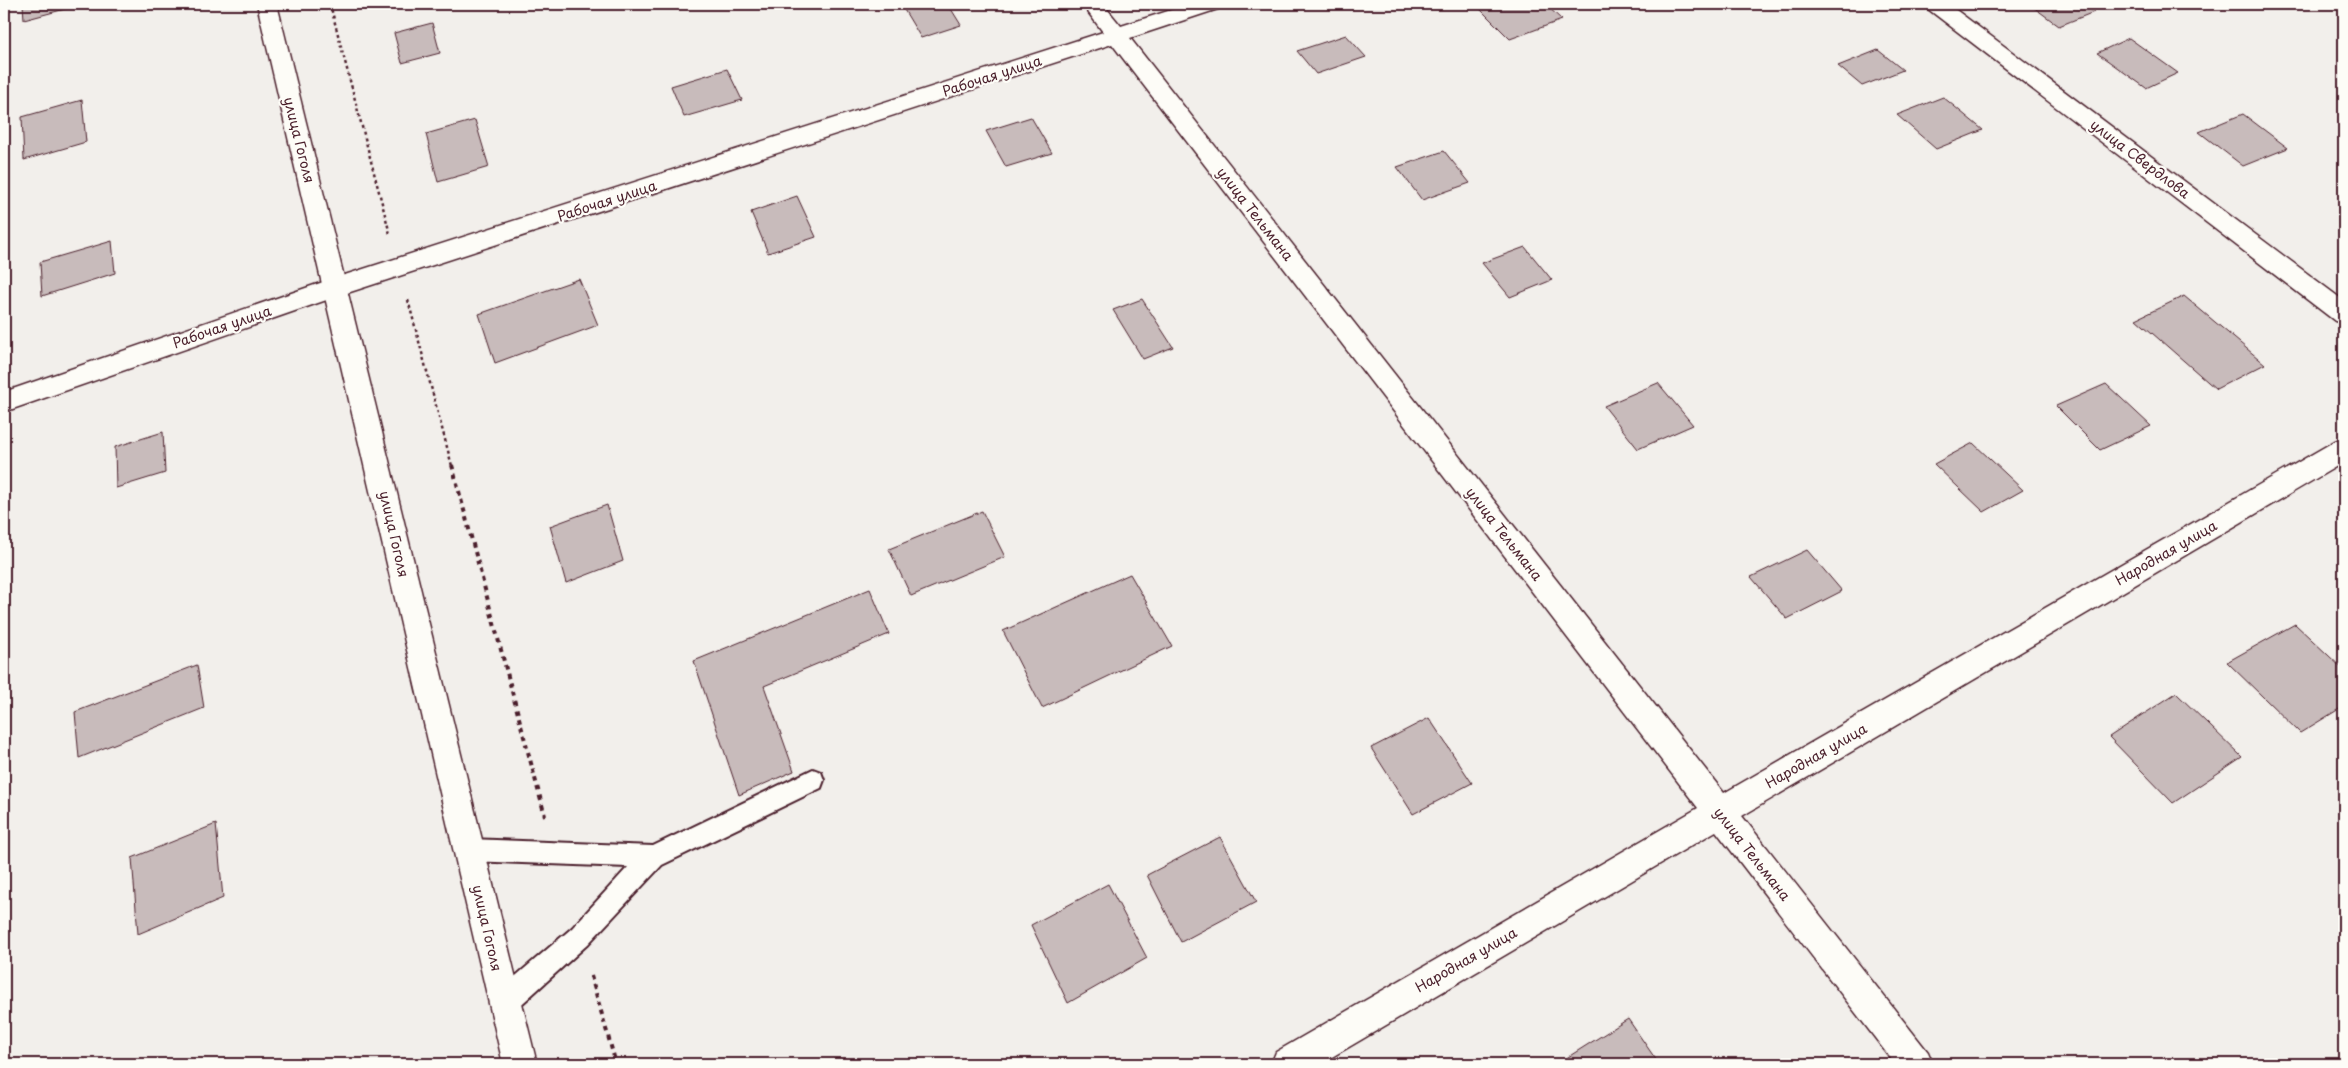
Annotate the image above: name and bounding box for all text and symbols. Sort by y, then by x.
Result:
street label: Рабочая улица [940,50,1044,101]
street label: улица Гоголя [279,95,320,185]
street label: улица Свердлова [2086,114,2195,203]
street label: улица Тельмана [1212,162,1299,265]
street label: Рабочая улица [555,175,659,226]
street label: Рабочая улица [170,300,274,353]
street label: улица Тельмана [1461,482,1548,585]
street label: улица Гоголя [374,489,415,579]
street label: Народная улица [2111,515,2221,590]
street label: Народная улица [1761,718,1871,793]
street label: улица Тельмана [1709,802,1796,905]
street label: улица Гоголя [467,883,508,973]
street label: Народная улица [1411,922,1521,997]

